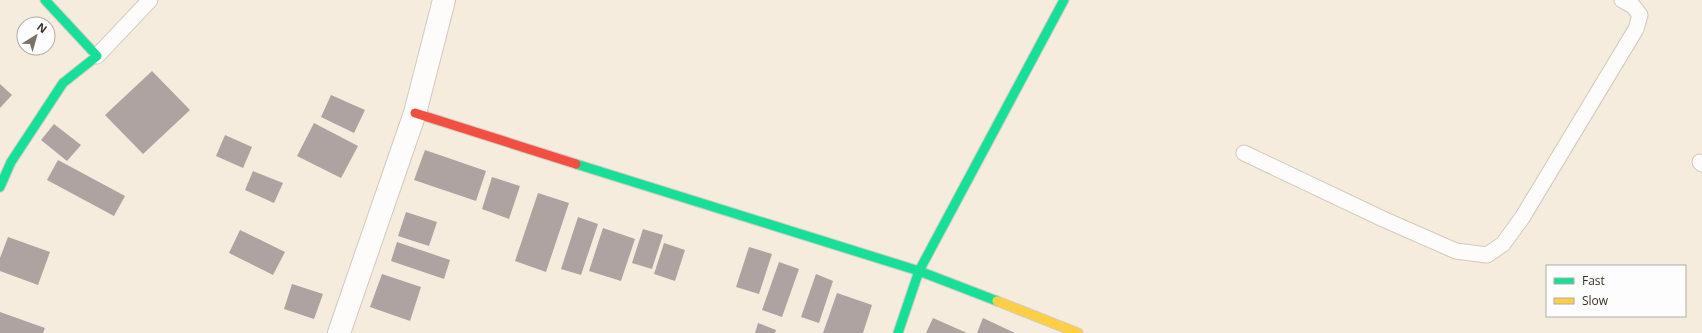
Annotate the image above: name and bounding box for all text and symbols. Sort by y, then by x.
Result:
north arrow [16,16,56,56]
text: N [34,19,50,36]
legend [1546,265,1686,317]
text: Fast [1582,272,1605,289]
text: Slow [1582,292,1609,309]

